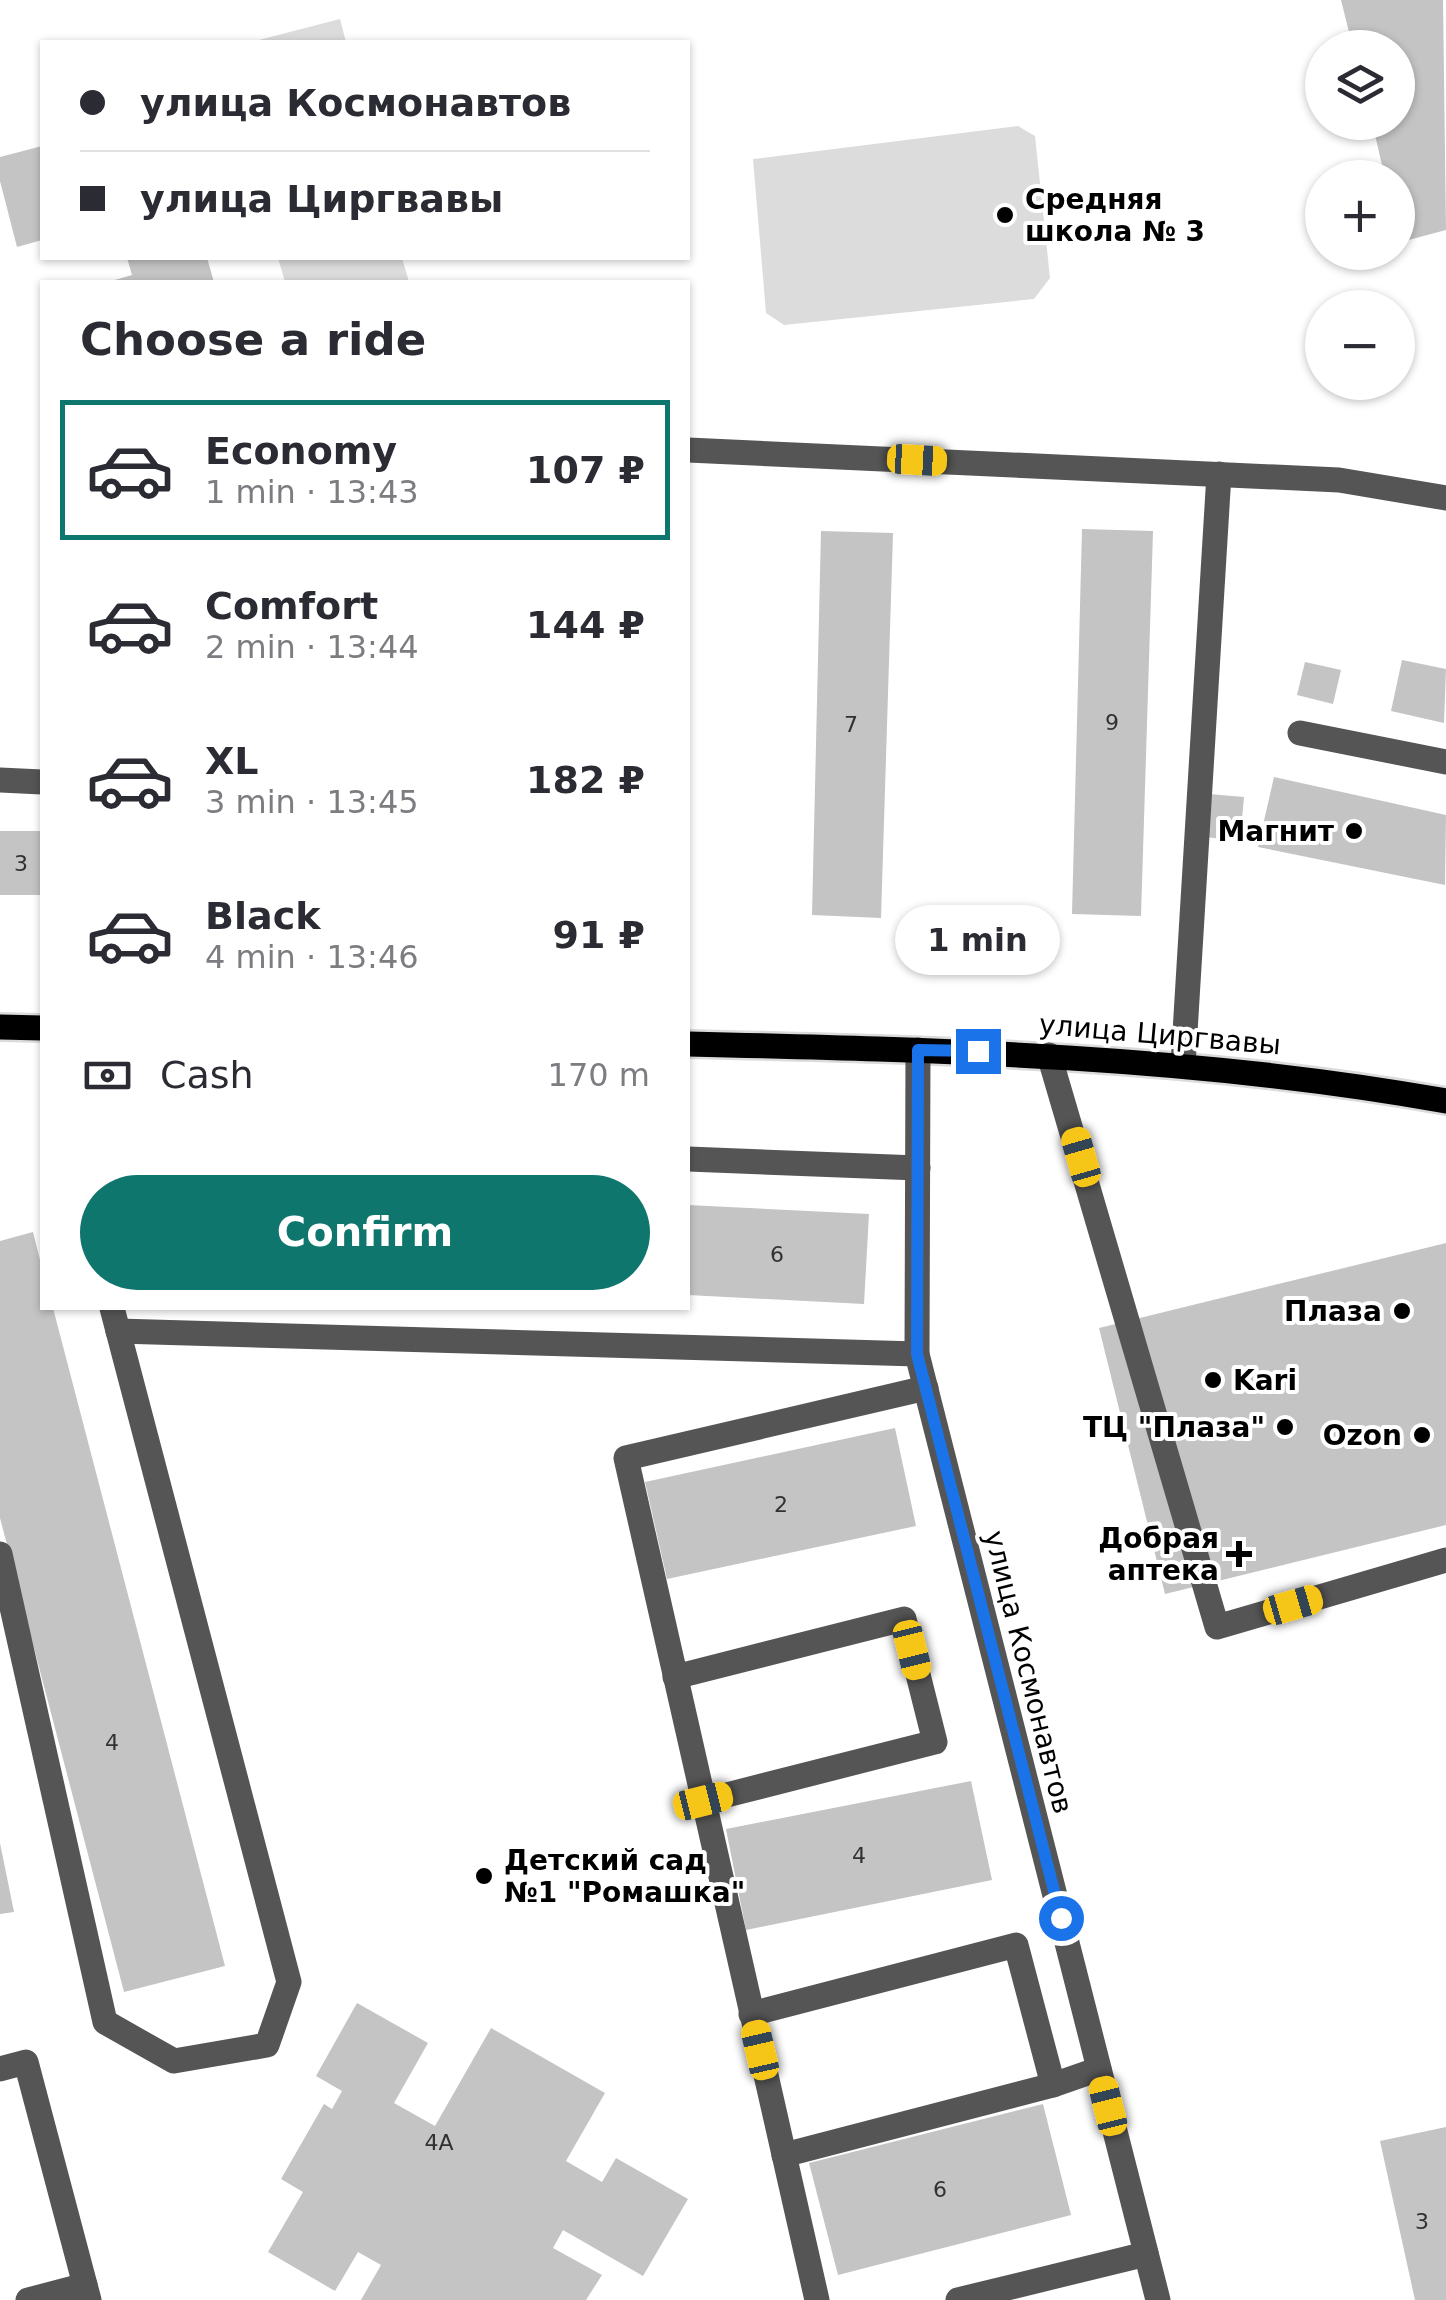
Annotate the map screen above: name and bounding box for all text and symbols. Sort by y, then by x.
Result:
map controls [1305,30,1415,400]
button: layers [1305,30,1415,140]
text: улица Космонавтов [140,81,571,125]
button: + [1305,160,1415,270]
text: улица Циргвавы [140,177,503,221]
place label: Средняя школа № 3 [1025,183,1205,248]
marker: Средняя школа № 3 [994,204,1016,226]
button: − [1305,290,1415,400]
text: Choose a ride [80,313,426,366]
icon: car [85,425,175,515]
text: Economy [205,429,397,473]
car [886,443,948,477]
text: 107 ₽ [526,448,645,492]
text: 1 min · 13:43 [205,473,419,511]
icon: car [85,580,175,670]
text: Comfort [205,584,378,628]
text: 144 ₽ [526,603,645,647]
text: 2 min · 13:44 [205,628,419,666]
house number: 9 [1105,710,1119,735]
house number: 7 [844,712,858,737]
icon: car [85,735,175,825]
text: XL [205,739,259,783]
text: 182 ₽ [526,758,645,802]
text: 3 min · 13:45 [205,783,419,821]
place label: Магнит [1217,815,1335,848]
marker: Магнит [1343,820,1365,842]
house number: 3 [14,851,28,876]
icon: car [85,890,175,980]
text: Black [205,894,320,938]
callout: 1 min [896,906,1060,976]
text: 91 ₽ [552,913,645,957]
text: 1 min [927,921,1028,959]
text: 4 min · 13:46 [205,938,419,976]
street label: улица Циргвавы [1038,1007,1282,1062]
route end [956,1029,1001,1074]
icon: cash [80,1048,135,1103]
text: Cash [160,1053,254,1097]
text: 170 m [548,1056,650,1094]
car [1058,1124,1104,1190]
button: Confirm [80,1175,650,1290]
house number: 6 [770,1242,784,1267]
place label: Плаза [1284,1295,1382,1328]
marker: Плаза [1391,1300,1413,1322]
place label: Kari [1233,1364,1297,1397]
marker: Kari [1202,1369,1224,1391]
place label: ТЦ "Плаза" [1083,1411,1265,1444]
marker: ТЦ "Плаза" [1274,1416,1296,1438]
place label: Ozon [1323,1419,1402,1452]
marker: Ozon [1411,1424,1433,1446]
house number: 2 [774,1492,788,1517]
place label: Добрая аптека [1098,1522,1219,1587]
street label: улица Космонавтов [977,1527,1080,1817]
marker: Добрая аптека [1228,1543,1250,1565]
car [1260,1582,1326,1628]
car [890,1617,934,1683]
house number: 4 [105,1730,119,1755]
car [670,1779,736,1823]
house number: 4 [852,1843,866,1868]
place label: Детский сад №1 "Ромашка" [504,1844,745,1909]
marker: Детский сад №1 "Ромашка" [473,1865,495,1887]
route start [1039,1896,1084,1941]
car [739,2017,781,2083]
car [1086,2073,1130,2139]
house number: 4А [424,2130,454,2155]
house number: 6 [933,2177,947,2202]
house number: 3 [1415,2209,1429,2234]

